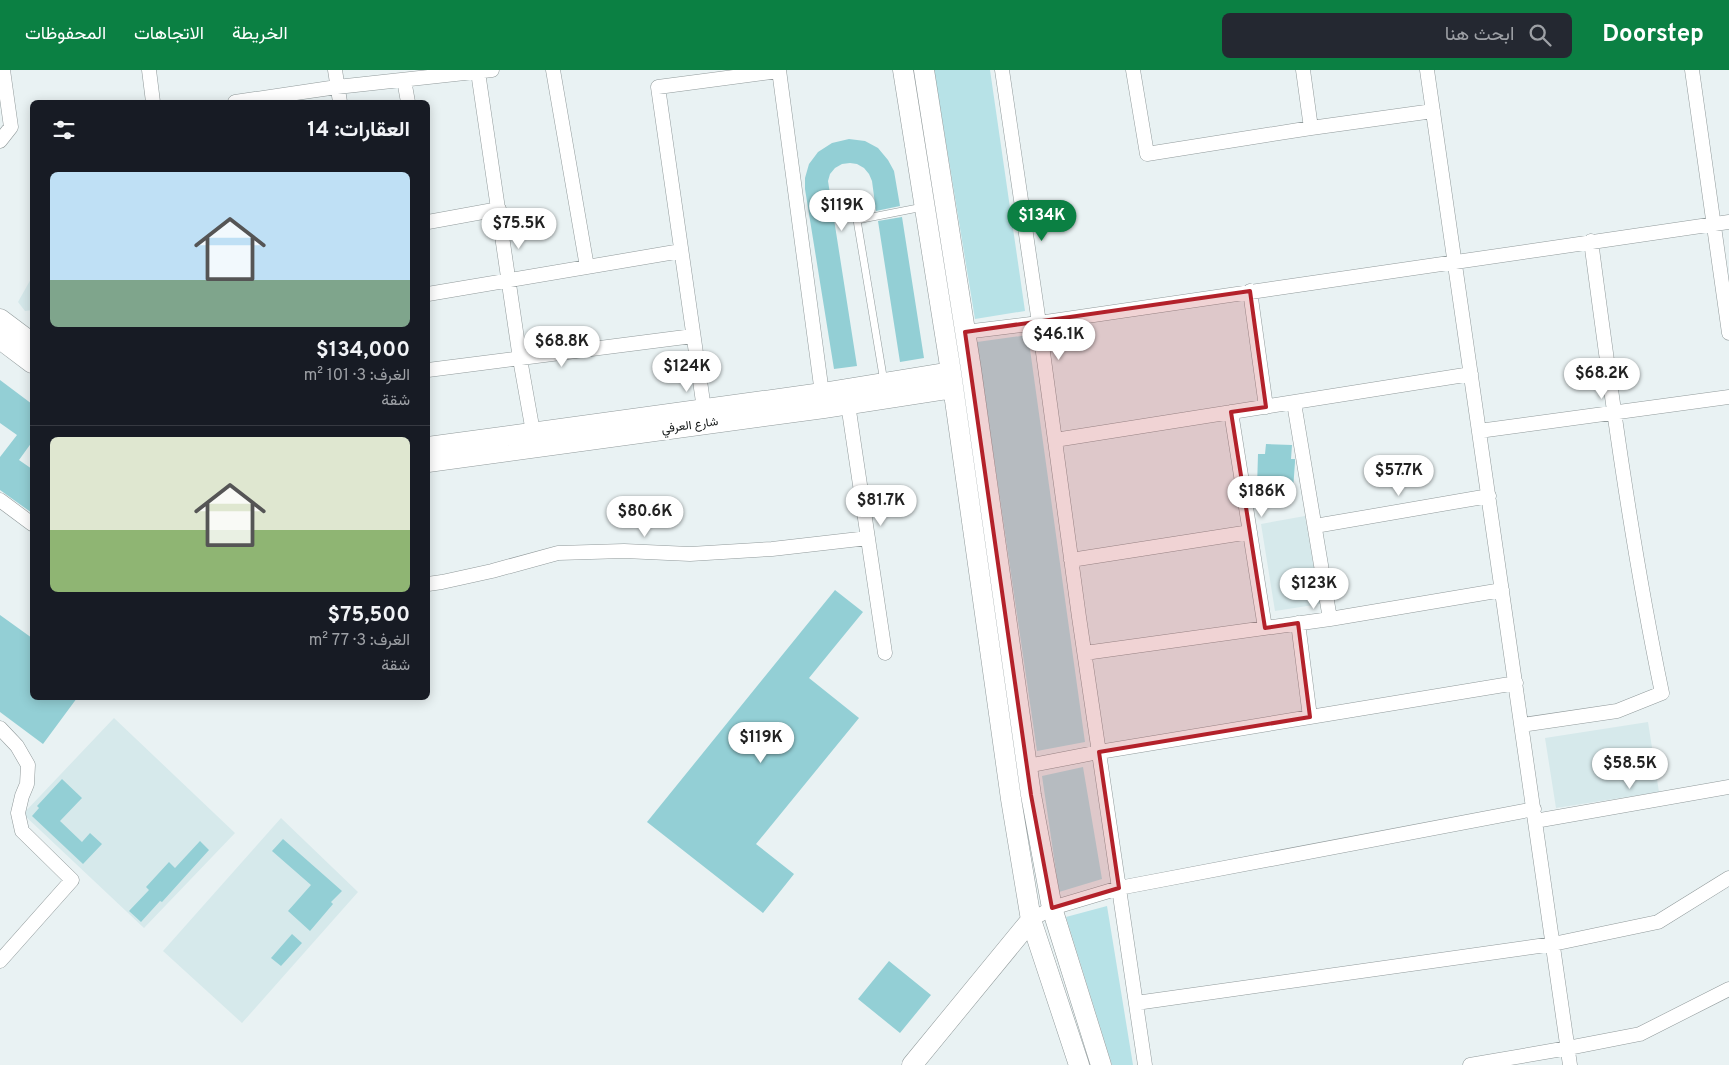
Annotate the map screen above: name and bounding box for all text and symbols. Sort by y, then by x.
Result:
search box [1222,13,1572,58]
text: Doorstep [1602,20,1704,50]
icon: search [1526,21,1554,49]
text: المحفوظات [25,23,106,46]
text: الاتجاهات [134,23,204,46]
text: الخريطة [232,23,288,46]
text: ابحث هنا [1445,23,1514,47]
icon: filters [50,116,78,144]
text: العقارات: 14 [307,117,410,144]
pin: $119K [807,190,877,232]
text: $119K [820,196,864,216]
pin: $134K [1007,200,1077,242]
icon: home [185,204,275,294]
text: $134K [1018,206,1066,226]
pin: $75.5K [478,208,560,250]
text: $75.5K [492,214,546,234]
pin: $46.1K [1018,318,1100,361]
text: $46.1K [1033,325,1085,345]
pin: $68.8K [521,326,603,368]
text: $68.8K [535,332,589,352]
text: $134,000 [316,337,410,364]
pin: $124K [652,350,722,393]
text: $124K [663,357,711,377]
pin: $68.2K [1561,358,1643,400]
text: $68.2K [1575,364,1629,384]
text: الغرف: 3 · 101 m² [304,366,410,386]
text: شقة [381,391,410,411]
street label: شارع العرفي [661,414,720,439]
pin: $57.7K [1358,454,1440,497]
text: $57.7K [1375,461,1423,481]
icon: home [185,470,275,560]
pin: $186K [1227,476,1297,518]
text: $186K [1238,482,1286,502]
pin: $81.7K [840,484,922,527]
text: $81.7K [857,491,905,511]
pin: $80.6K [604,496,686,538]
text: $80.6K [617,502,673,522]
pin: $123K [1279,568,1349,610]
text: $123K [1291,574,1337,594]
text: $75,500 [328,602,410,629]
text: الغرف: 3 · 77 m² [309,631,410,651]
text: شقة [381,656,410,676]
pin: $119K [726,722,796,764]
text: $119K [739,728,783,748]
pin: $58.5K [1589,748,1671,790]
text: $58.5K [1603,754,1657,774]

